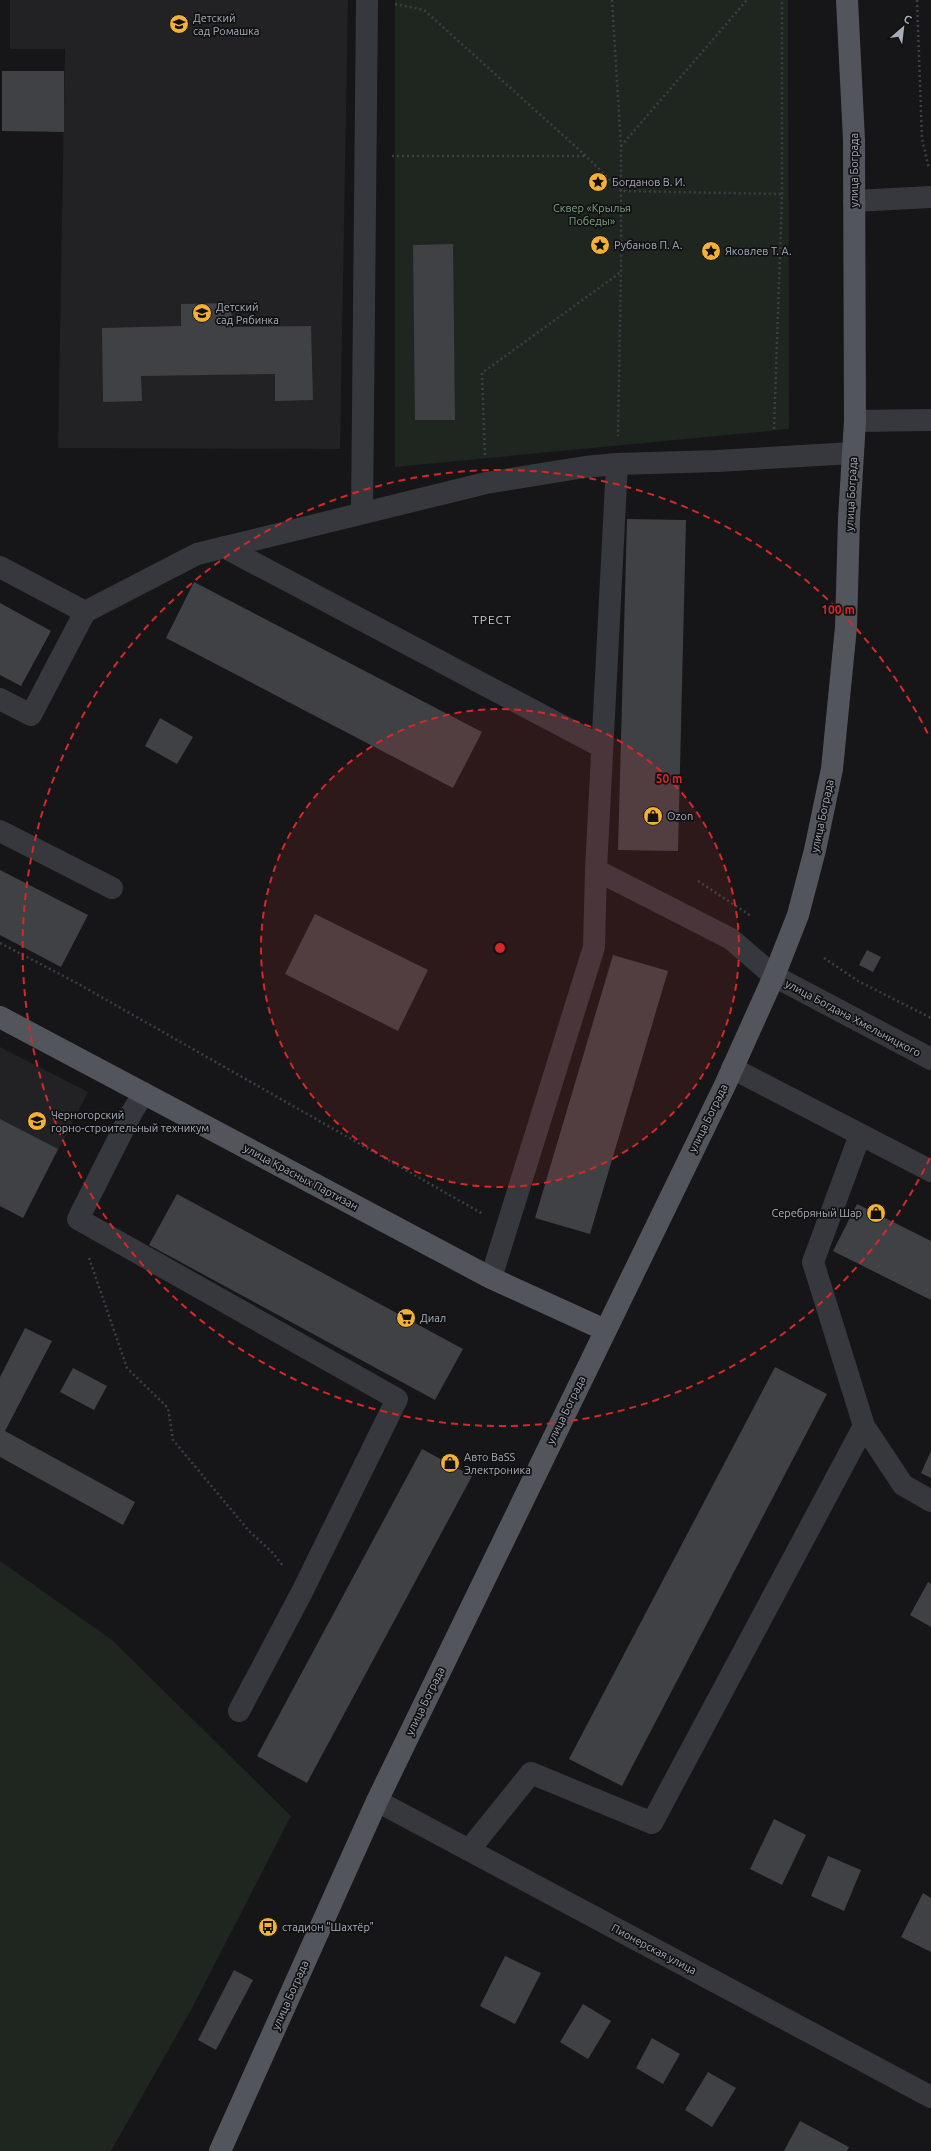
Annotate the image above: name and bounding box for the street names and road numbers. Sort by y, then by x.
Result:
street label: улица Бограда [848,133,860,207]
street label: улица Бограда [843,457,859,531]
street label: улица Бограда [808,778,836,854]
street label: улица Богдана Хмельницкого [783,977,923,1059]
street label: улица Бограда [686,1082,730,1154]
street label: улица Красных Партизан [242,1142,360,1212]
street label: улица Бограда [544,1374,588,1446]
street label: улица Бограда [403,1665,447,1737]
street label: Пионерская улица [609,1922,699,1976]
street label: улица Бограда [269,1959,311,2031]

